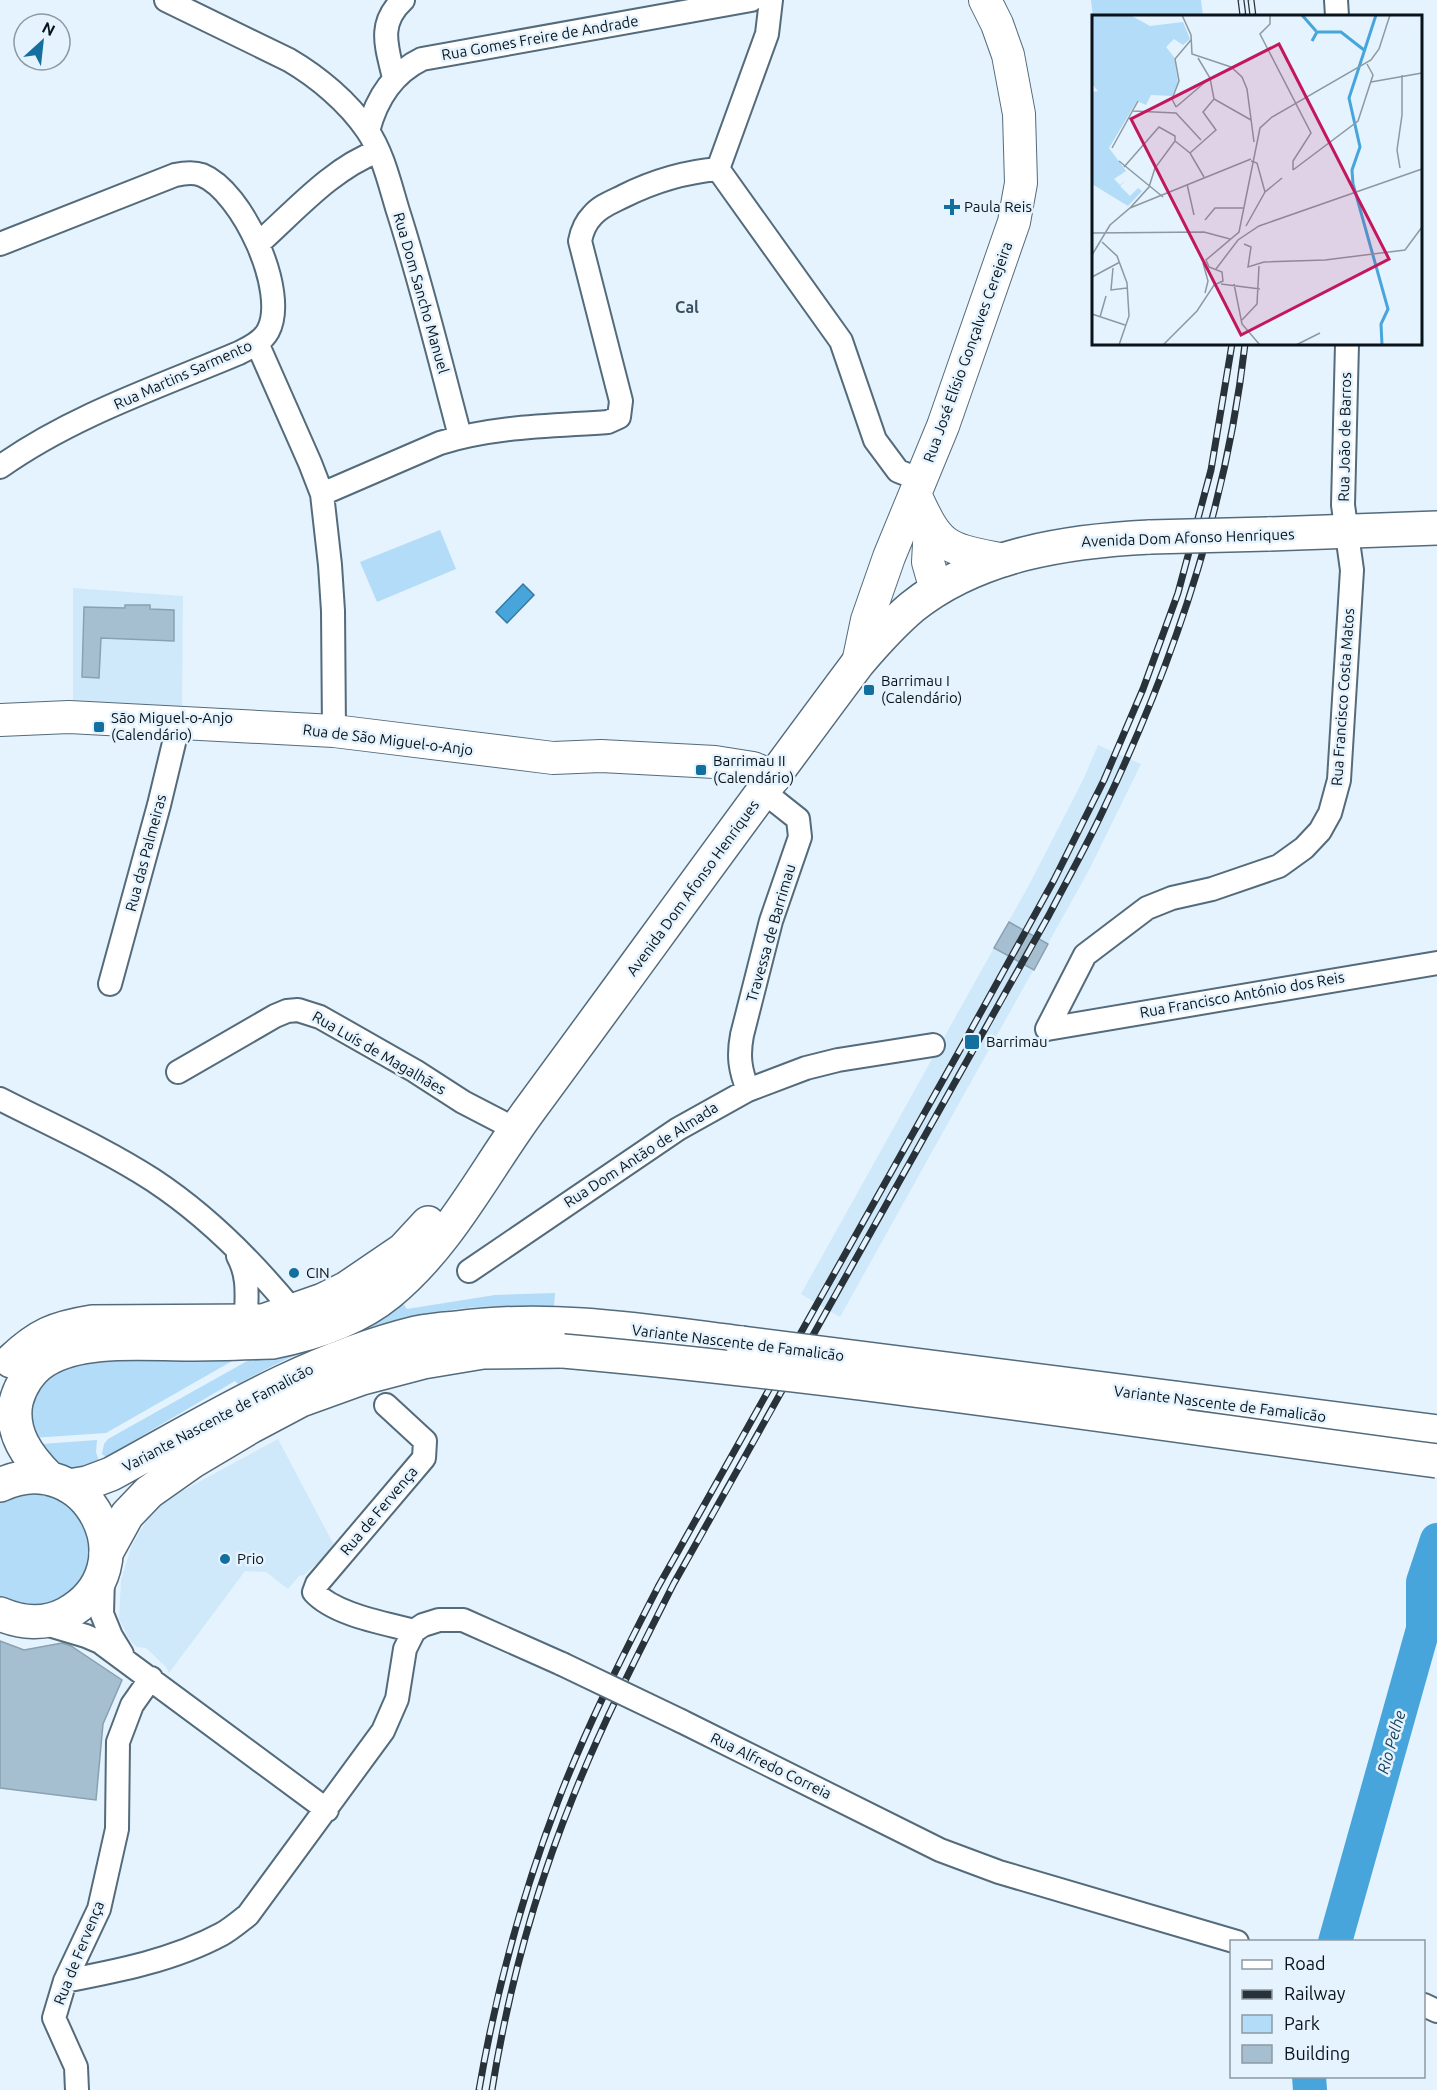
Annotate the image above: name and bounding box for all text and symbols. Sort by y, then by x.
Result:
north arrow [12,12,72,72]
street label: Rua Gomes Freire de Andrade [440,12,640,63]
inset map [1092,15,1422,345]
text: N [39,18,58,39]
place label: Paula Reis [964,198,1032,215]
marker: Paula Reis [945,200,959,214]
street label: Rua Dom Sancho Manuel [390,210,453,375]
street label: Rua José Elísio Gonçalves Cerejeira [920,239,1015,464]
district label: Cal [675,298,699,316]
street label: Rua Martins Sarmento [111,336,254,413]
street label: Rua João de Barros [1335,372,1354,502]
street label: Avenida Dom Afonso Henriques [1081,525,1295,550]
street label: Rua Francisco Costa Matos [1328,607,1357,786]
place label: Barrimau I (Calendário) [881,672,962,706]
marker: Barrimau I (Calendário) [862,683,876,697]
place label: São Miguel-o-Anjo (Calendário) [111,709,233,743]
marker: São Miguel-o-Anjo (Calendário) [92,720,106,734]
street label: Rua de São Miguel-o-Anjo [302,721,474,758]
place label: Barrimau II (Calendário) [713,752,794,786]
marker: Barrimau II (Calendário) [694,763,708,777]
street label: Rua das Palmeiras [122,792,169,913]
street label: Avenida Dom Afonso Henriques [623,796,762,979]
street label: Travessa de Barrimau [743,862,798,1004]
street label: Rua Francisco António dos Reis [1138,968,1346,1021]
street label: Rua Luís de Magalhães [309,1007,449,1098]
marker: Barrimau [963,1033,981,1051]
place label: Barrimau [986,1033,1047,1050]
street label: Rua Dom Antão de Almada [561,1098,721,1211]
place label: CIN [306,1264,330,1281]
marker: CIN [287,1266,301,1280]
street label: Variante Nascente de Famalicão [631,1321,845,1364]
street label: Variante Nascente de Famalicão [119,1360,316,1475]
street label: Variante Nascente de Famalicão [1113,1382,1327,1425]
street label: Rua de Fervença [337,1463,421,1558]
place label: Prio [237,1550,264,1567]
marker: Prio [218,1552,232,1566]
water label: Rio Pelhe [1373,1708,1409,1776]
street label: Rua Alfredo Correia [708,1729,834,1802]
street label: Rua de Fervença [50,1898,107,2007]
legend [1230,1940,1425,2078]
text: Road [1284,1953,1326,1973]
text: Railway [1284,1983,1346,2003]
text: Park [1284,2013,1320,2033]
text: Building [1284,2043,1350,2063]

